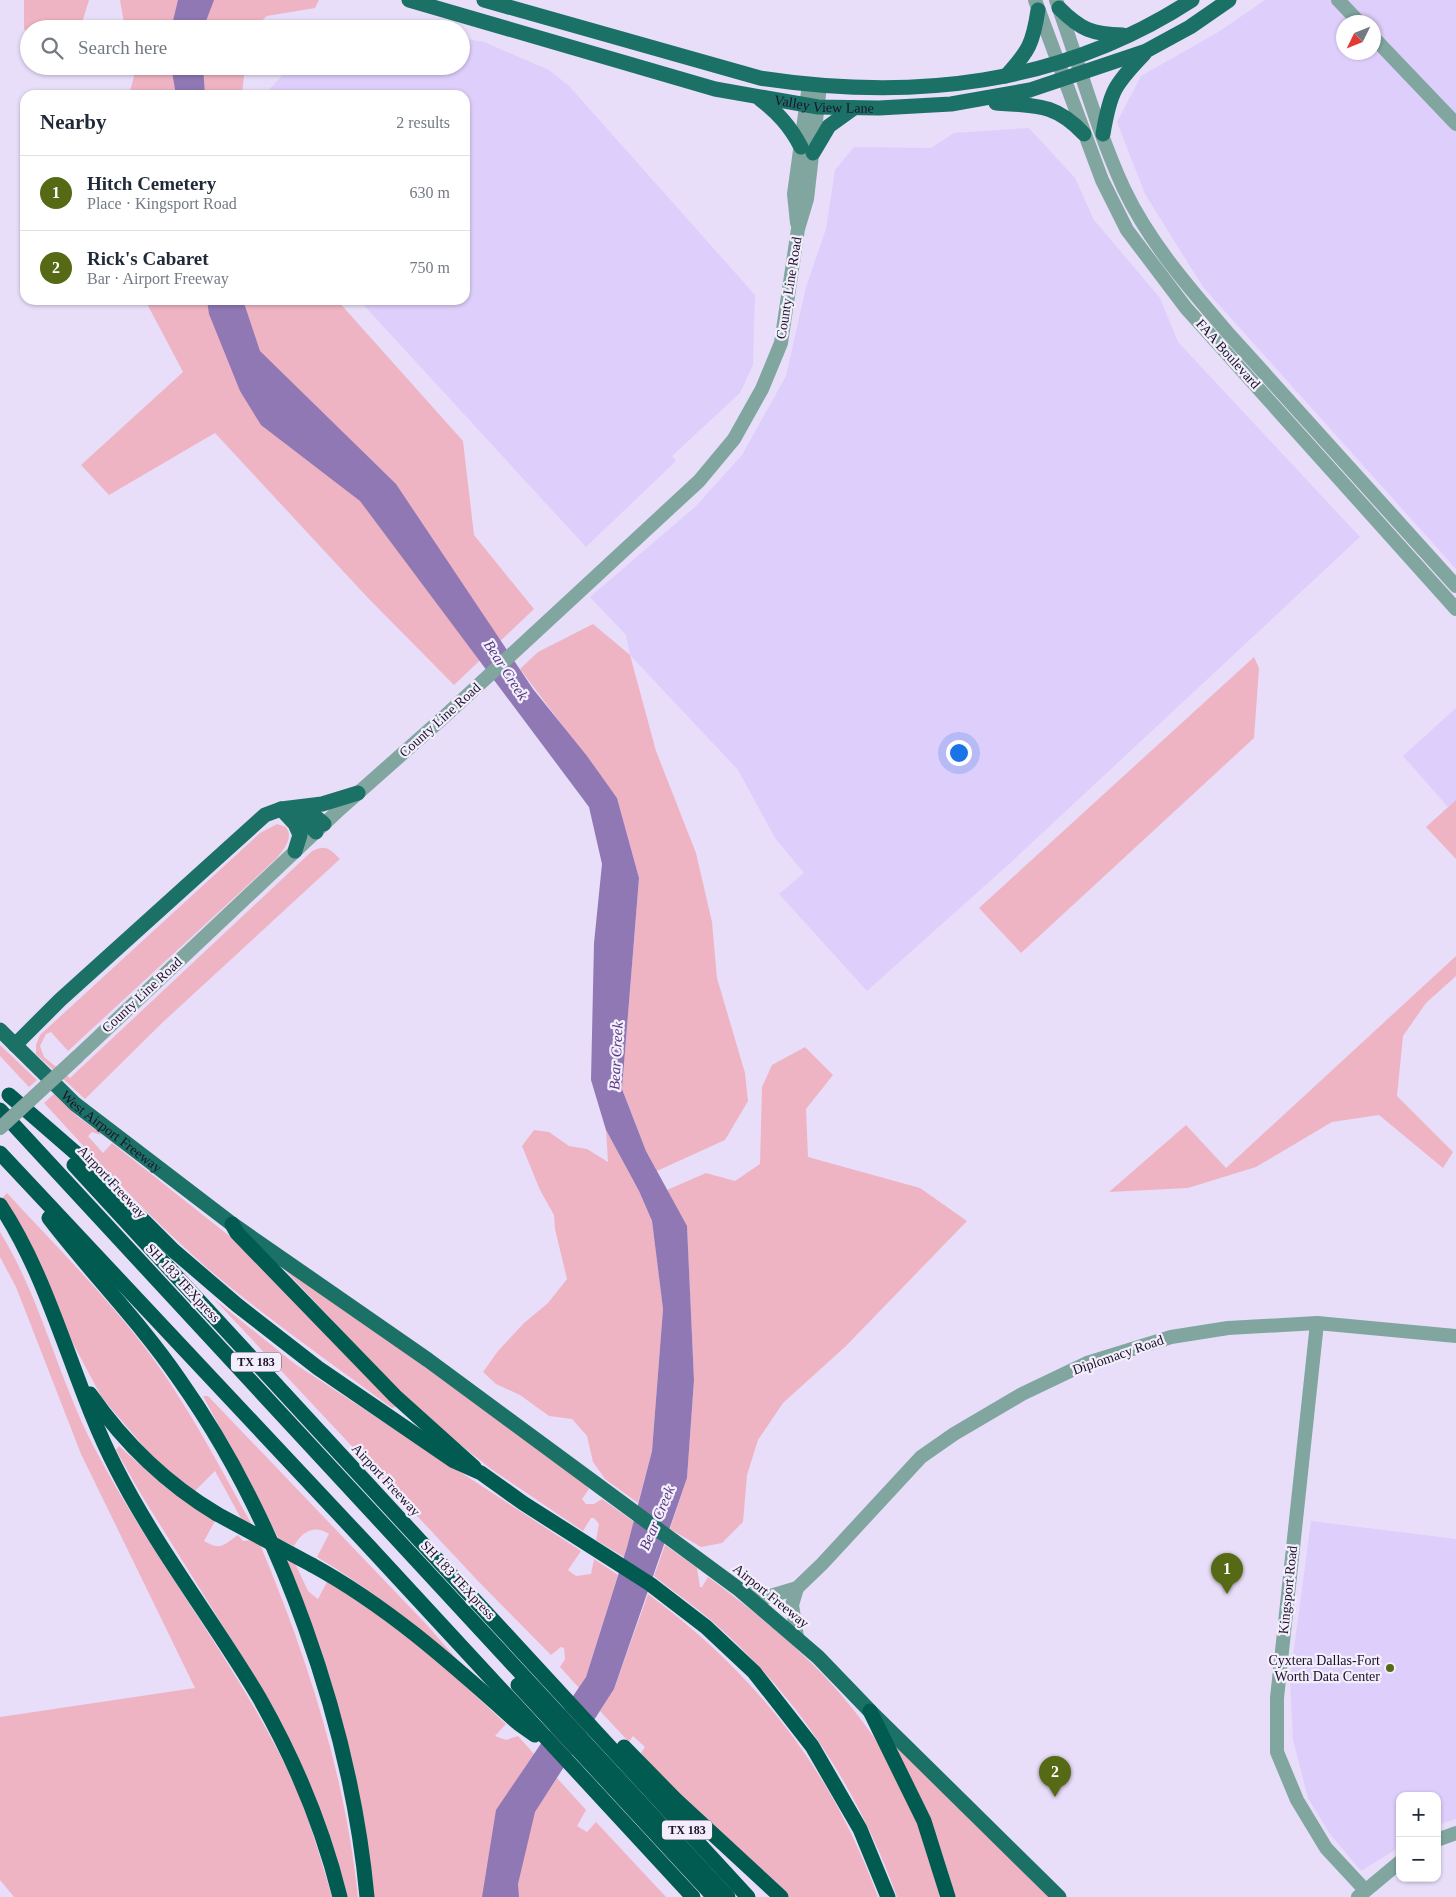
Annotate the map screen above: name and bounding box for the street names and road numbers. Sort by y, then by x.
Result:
street label: Valley View Lane [773,92,874,115]
street label: County Line Road [774,236,804,340]
street label: FAA Boulevard [1193,316,1263,392]
street label: County Line Road [397,680,483,760]
street label: County Line Road [99,954,185,1036]
street label: West Airport Freeway [58,1087,165,1175]
street label: Airport Freeway [75,1143,149,1221]
street label: SH 183 TEXpress [143,1241,223,1325]
street label: Diplomacy Road [1071,1332,1165,1378]
road number: TX 183 [231,1352,281,1371]
street label: Airport Freeway [349,1441,423,1519]
street label: SH 183 TEXpress [418,1538,498,1622]
street label: Kingsport Road [1276,1545,1300,1635]
street label: Airport Freeway [730,1561,812,1631]
road number: TX 183 [662,1820,712,1840]

